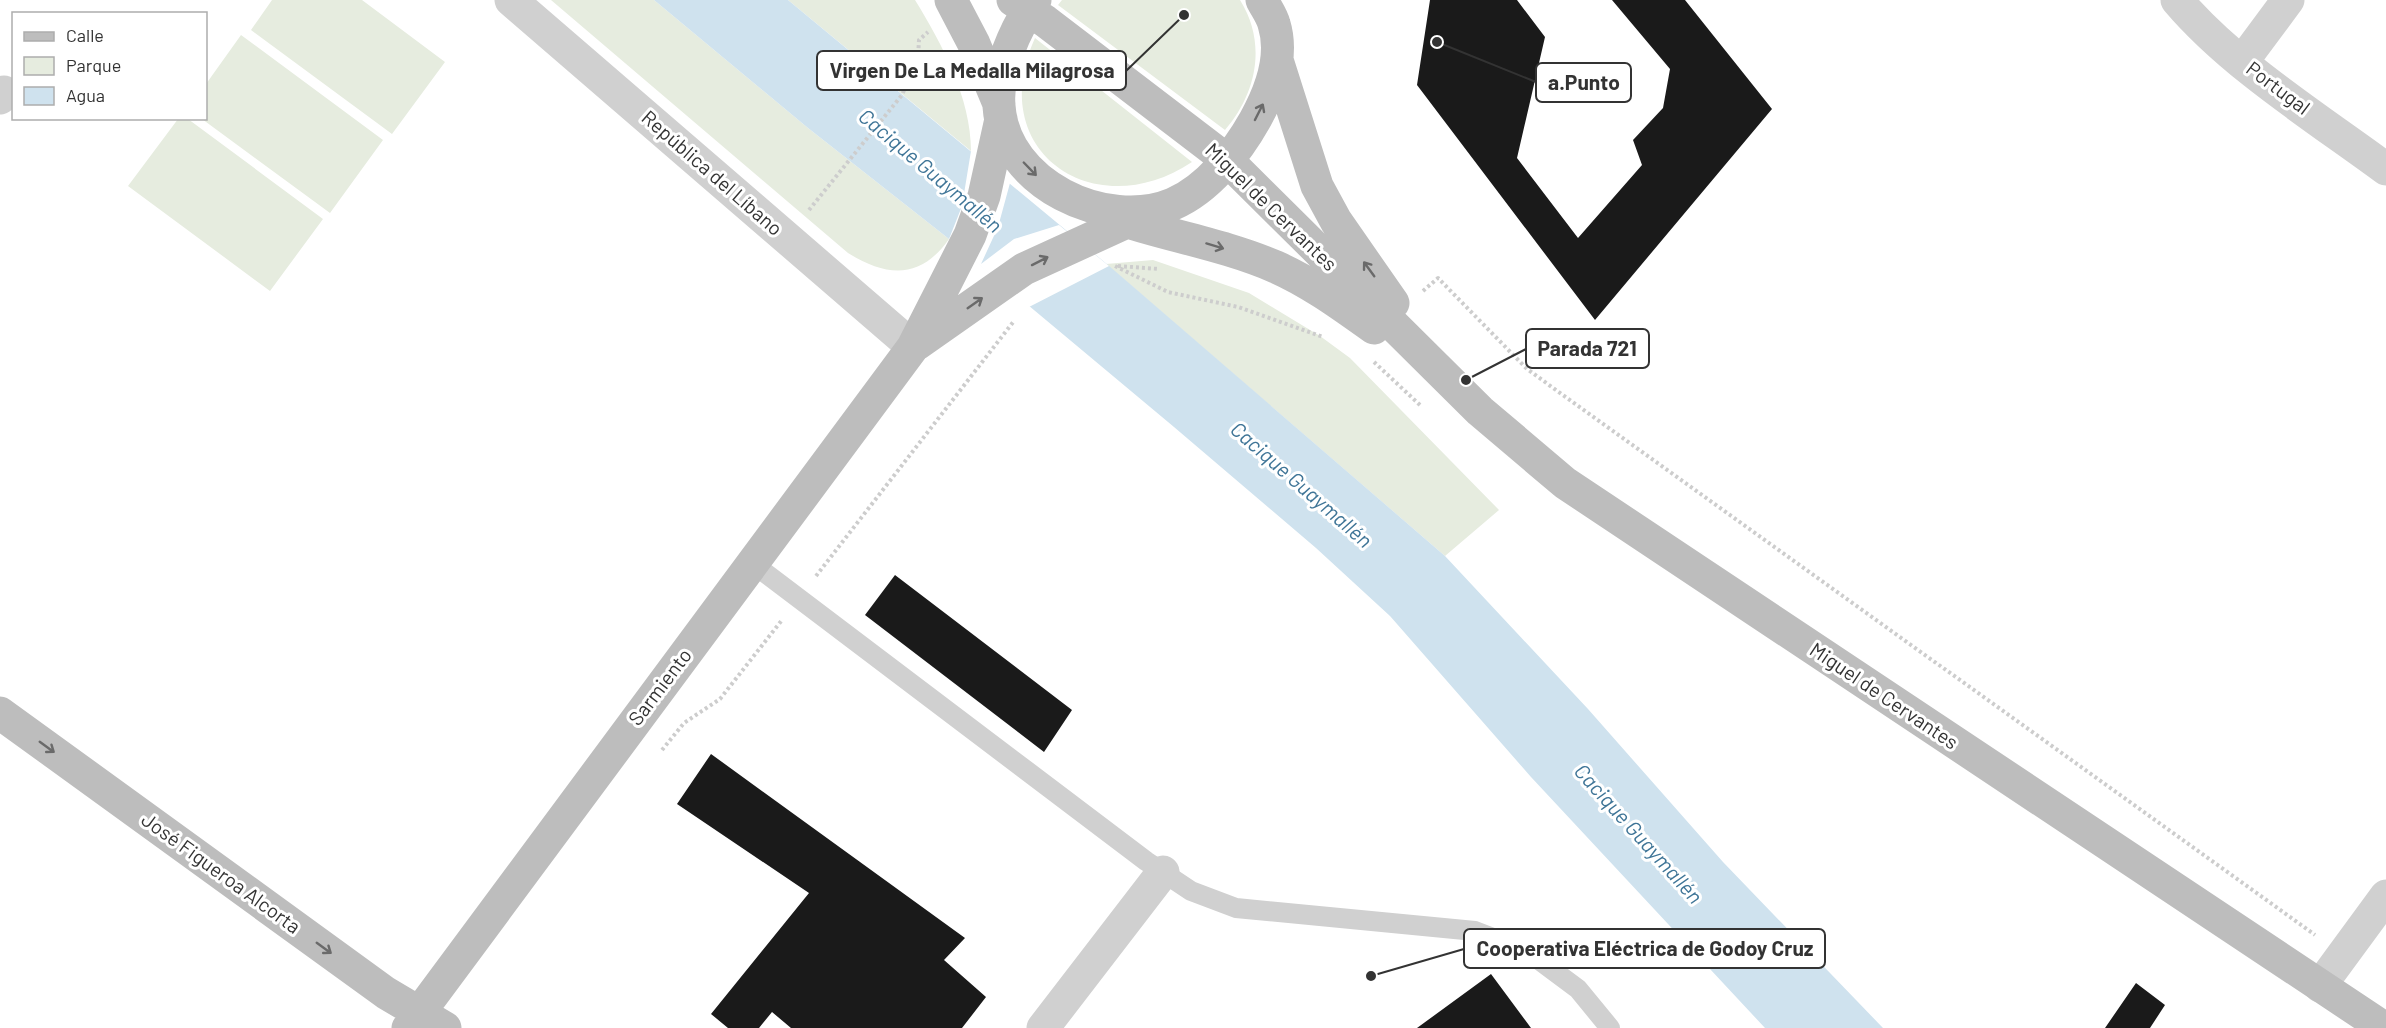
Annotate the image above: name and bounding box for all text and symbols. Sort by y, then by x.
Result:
legend [12,12,207,120]
text: Calle [66,24,104,46]
callout: Virgen De La Medalla Milagrosa [817,51,1126,90]
text: Parque [66,54,121,76]
street label: Portugal [2242,56,2315,119]
text: Virgen De La Medalla Milagrosa [829,57,1115,82]
callout: a.Punto [1536,63,1631,102]
text: a.Punto [1548,69,1620,94]
text: Agua [66,84,105,106]
water label: Cacique Guaymallén [854,103,1008,237]
one-way arrow [1253,104,1265,122]
street label: República del Líbano [637,105,788,240]
street label: Miguel de Cervantes [1201,137,1342,275]
one-way arrow [1023,161,1037,176]
one-way arrow [1205,241,1224,252]
one-way arrow [1031,255,1048,267]
one-way arrow [1363,262,1375,278]
one-way arrow [966,297,982,309]
callout: Parada 721 [1526,329,1649,368]
text: Parada 721 [1537,335,1637,360]
water label: Cacique Guaymallén [1226,416,1378,552]
street label: Miguel de Cervantes [1806,637,1963,754]
street label: Sarmiento [623,643,696,730]
one-way arrow [39,741,55,753]
water label: Cacique Guaymallén [1570,758,1708,908]
street label: José Figueroa Alcorta [137,806,306,938]
callout: Cooperativa Eléctrica de Godoy Cruz [1464,929,1825,968]
text: Cooperativa Eléctrica de Godoy Cruz [1476,935,1814,960]
one-way arrow [316,942,332,954]

